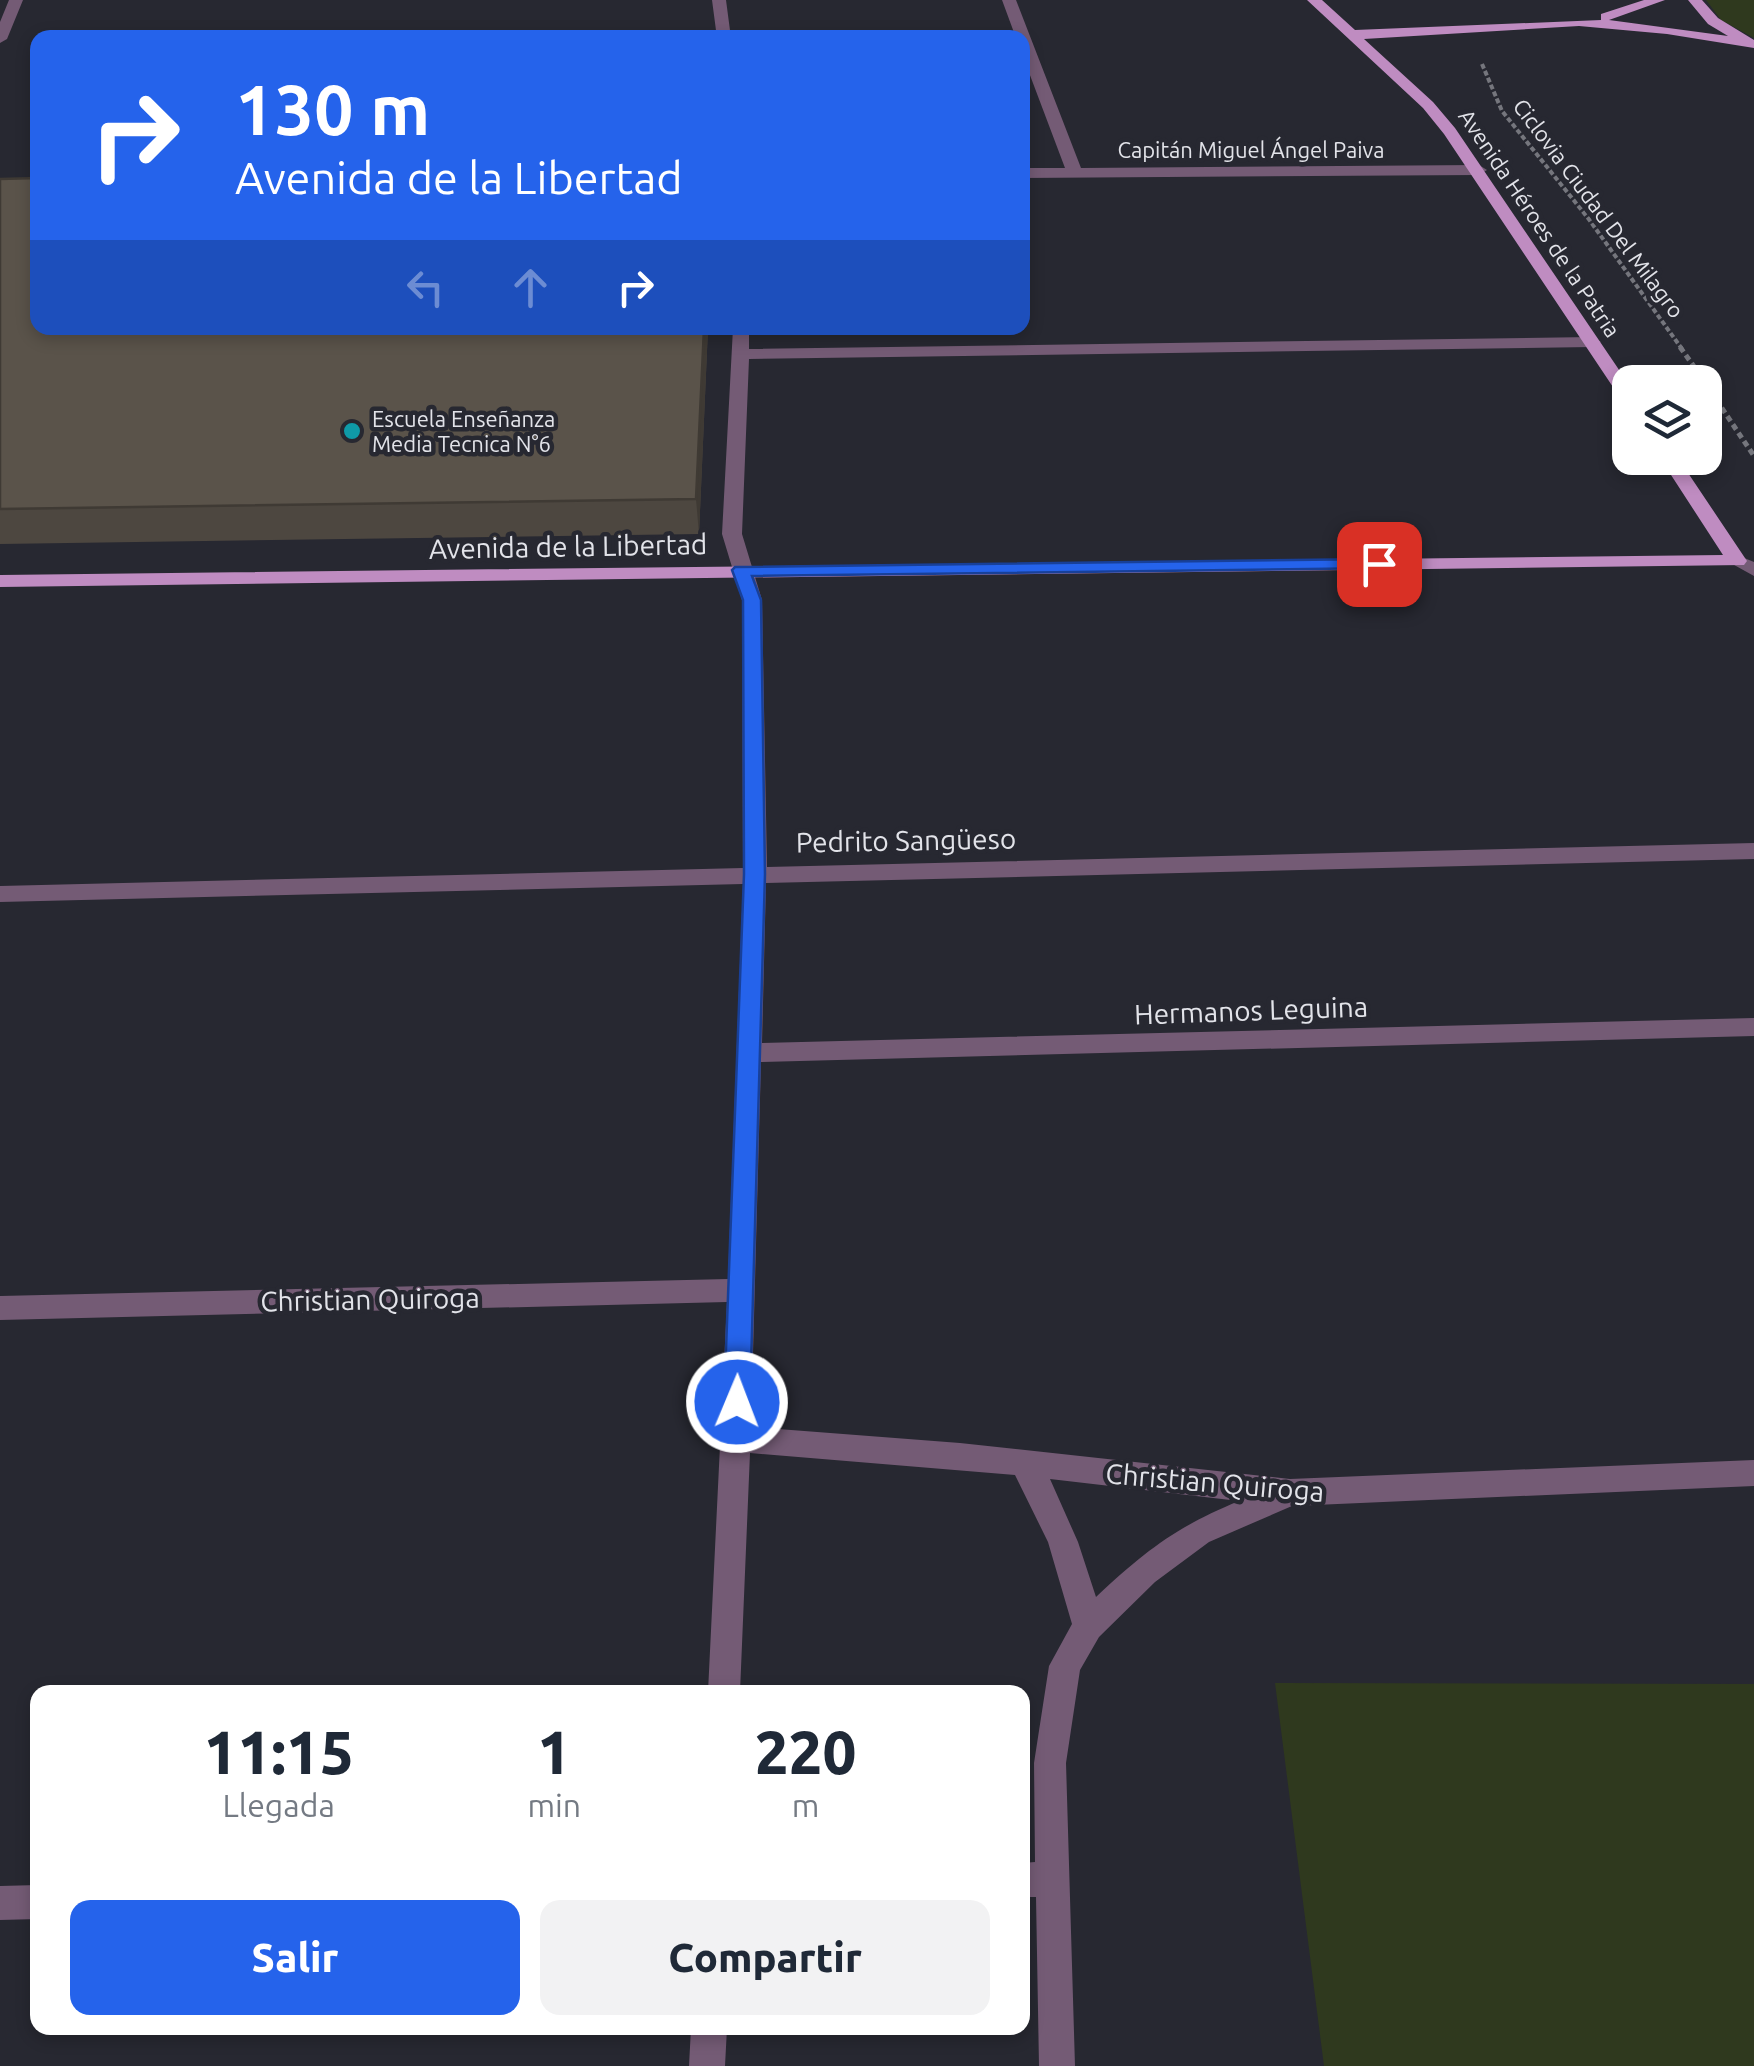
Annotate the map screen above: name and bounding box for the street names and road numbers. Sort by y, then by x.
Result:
street label: Ciclovia Ciudad Del Milagro [1509,94,1689,322]
street label: Avenida Héroes de la Patria [1454,104,1626,342]
street label: Capitán Miguel Ángel Paiva [1117,136,1385,162]
street label: Avenida de la Libertad [428,528,708,564]
street label: Pedrito Sangüeso [796,823,1016,857]
street label: Hermanos Leguina [1133,990,1369,1030]
street label: Christian Quiroga [260,1282,480,1316]
street label: Christian Quiroga [1104,1457,1326,1507]

